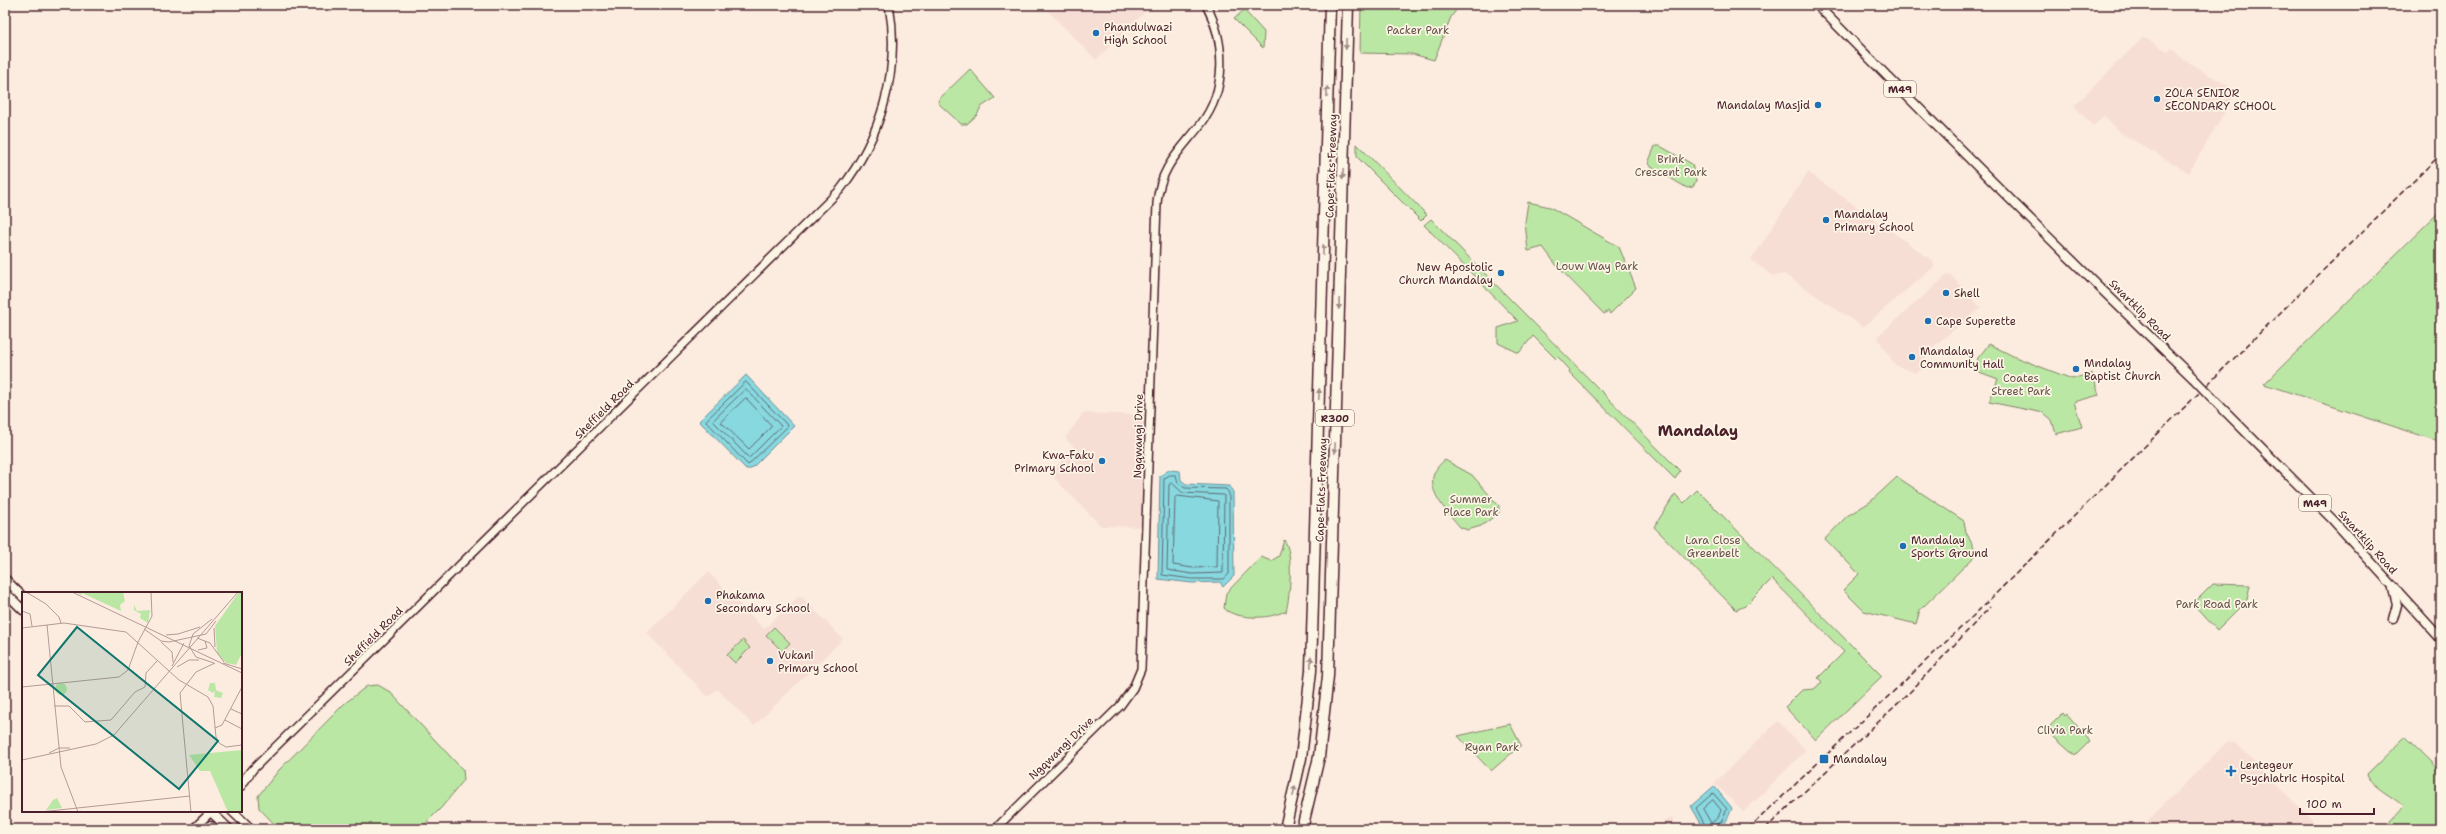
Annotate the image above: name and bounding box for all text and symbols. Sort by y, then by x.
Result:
place label: Phandulwazi High School [1104,20,1172,48]
park label: Packer Park [1387,23,1449,38]
marker: Phandulwazi High School [1091,28,1101,38]
one-way arrow [1343,38,1350,50]
road number: M49 [1884,81,1916,97]
one-way arrow [1324,86,1331,98]
place label: ZOLA SENIOR SECONDARY SCHOOL [2165,86,2276,114]
marker: ZOLA SENIOR SECONDARY SCHOOL [2152,94,2162,104]
place label: Mandalay Masjid [1717,98,1810,113]
marker: Mandalay Masjid [1813,100,1823,110]
street label: Cape Flats Freeway [1322,114,1341,218]
park label: Brink Crescent Park [1635,152,1707,180]
one-way arrow [1340,168,1346,181]
place label: Mandalay Primary School [1834,207,1914,235]
marker: Mandalay Primary School [1821,215,1831,225]
one-way arrow [1320,243,1326,256]
park label: Louw Way Park [1556,259,1638,274]
place label: New Apostolic Church Mandalay [1399,260,1493,288]
marker: New Apostolic Church Mandalay [1496,268,1506,278]
street label: Swartklip Road [2106,276,2174,344]
place label: Shell [1954,286,1980,301]
marker: Shell [1941,288,1951,298]
one-way arrow [1336,298,1342,311]
place label: Cape Superette [1936,314,2016,329]
marker: Cape Superette [1923,316,1933,326]
place label: Mandalay Community Hall [1920,344,2005,372]
marker: Mandalay Community Hall [1907,352,1917,362]
place label: Mndalay Baptist Church [2084,356,2161,384]
marker: Mndalay Baptist Church [2071,364,2081,374]
park label: Coates Street Park [1991,371,2051,399]
street label: Sheffield Road [571,376,637,442]
one-way arrow [1316,387,1322,400]
street label: Ngqwangi Drive [1130,394,1147,478]
road number: R300 [1316,410,1354,426]
district label: Mandalay [1658,421,1738,441]
street label: Cape Flats Freeway [1312,438,1331,542]
one-way arrow [1331,442,1338,454]
place label: Kwa-Faku Primary School [1014,448,1095,476]
marker: Kwa-Faku Primary School [1097,456,1107,466]
park label: Summer Place Park [1443,492,1499,520]
road number: M49 [2299,495,2331,511]
street label: Swartklip Road [2335,507,2400,578]
park label: Lara Close Greenbelt [1685,533,1741,561]
place label: Mandalay Sports Ground [1911,533,1988,561]
marker: Mandalay Sports Ground [1898,541,1908,551]
place label: Phakama Secondary School [716,588,811,616]
inset map [22,592,242,812]
marker: Phakama Secondary School [703,596,713,606]
park label: Park Road Park [2176,597,2258,612]
street label: Sheffield Road [340,603,406,669]
place label: Vukani Primary School [778,648,858,676]
one-way arrow [1308,655,1314,668]
marker: Vukani Primary School [765,656,775,666]
street label: Ngqwangi Drive [1026,714,1097,783]
park label: Clivia Park [2037,723,2093,738]
park label: Ryan Park [1465,740,1519,755]
place label: Mandalay [1833,752,1887,767]
marker: Mandalay [1818,753,1830,765]
place label: Lentegeur Psychiatric Hospital [2240,758,2345,786]
marker: Lentegeur Psychiatric Hospital [2225,765,2237,777]
one-way arrow [1292,785,1298,797]
scale bar [2300,790,2374,816]
text: 100 m [2306,796,2342,812]

